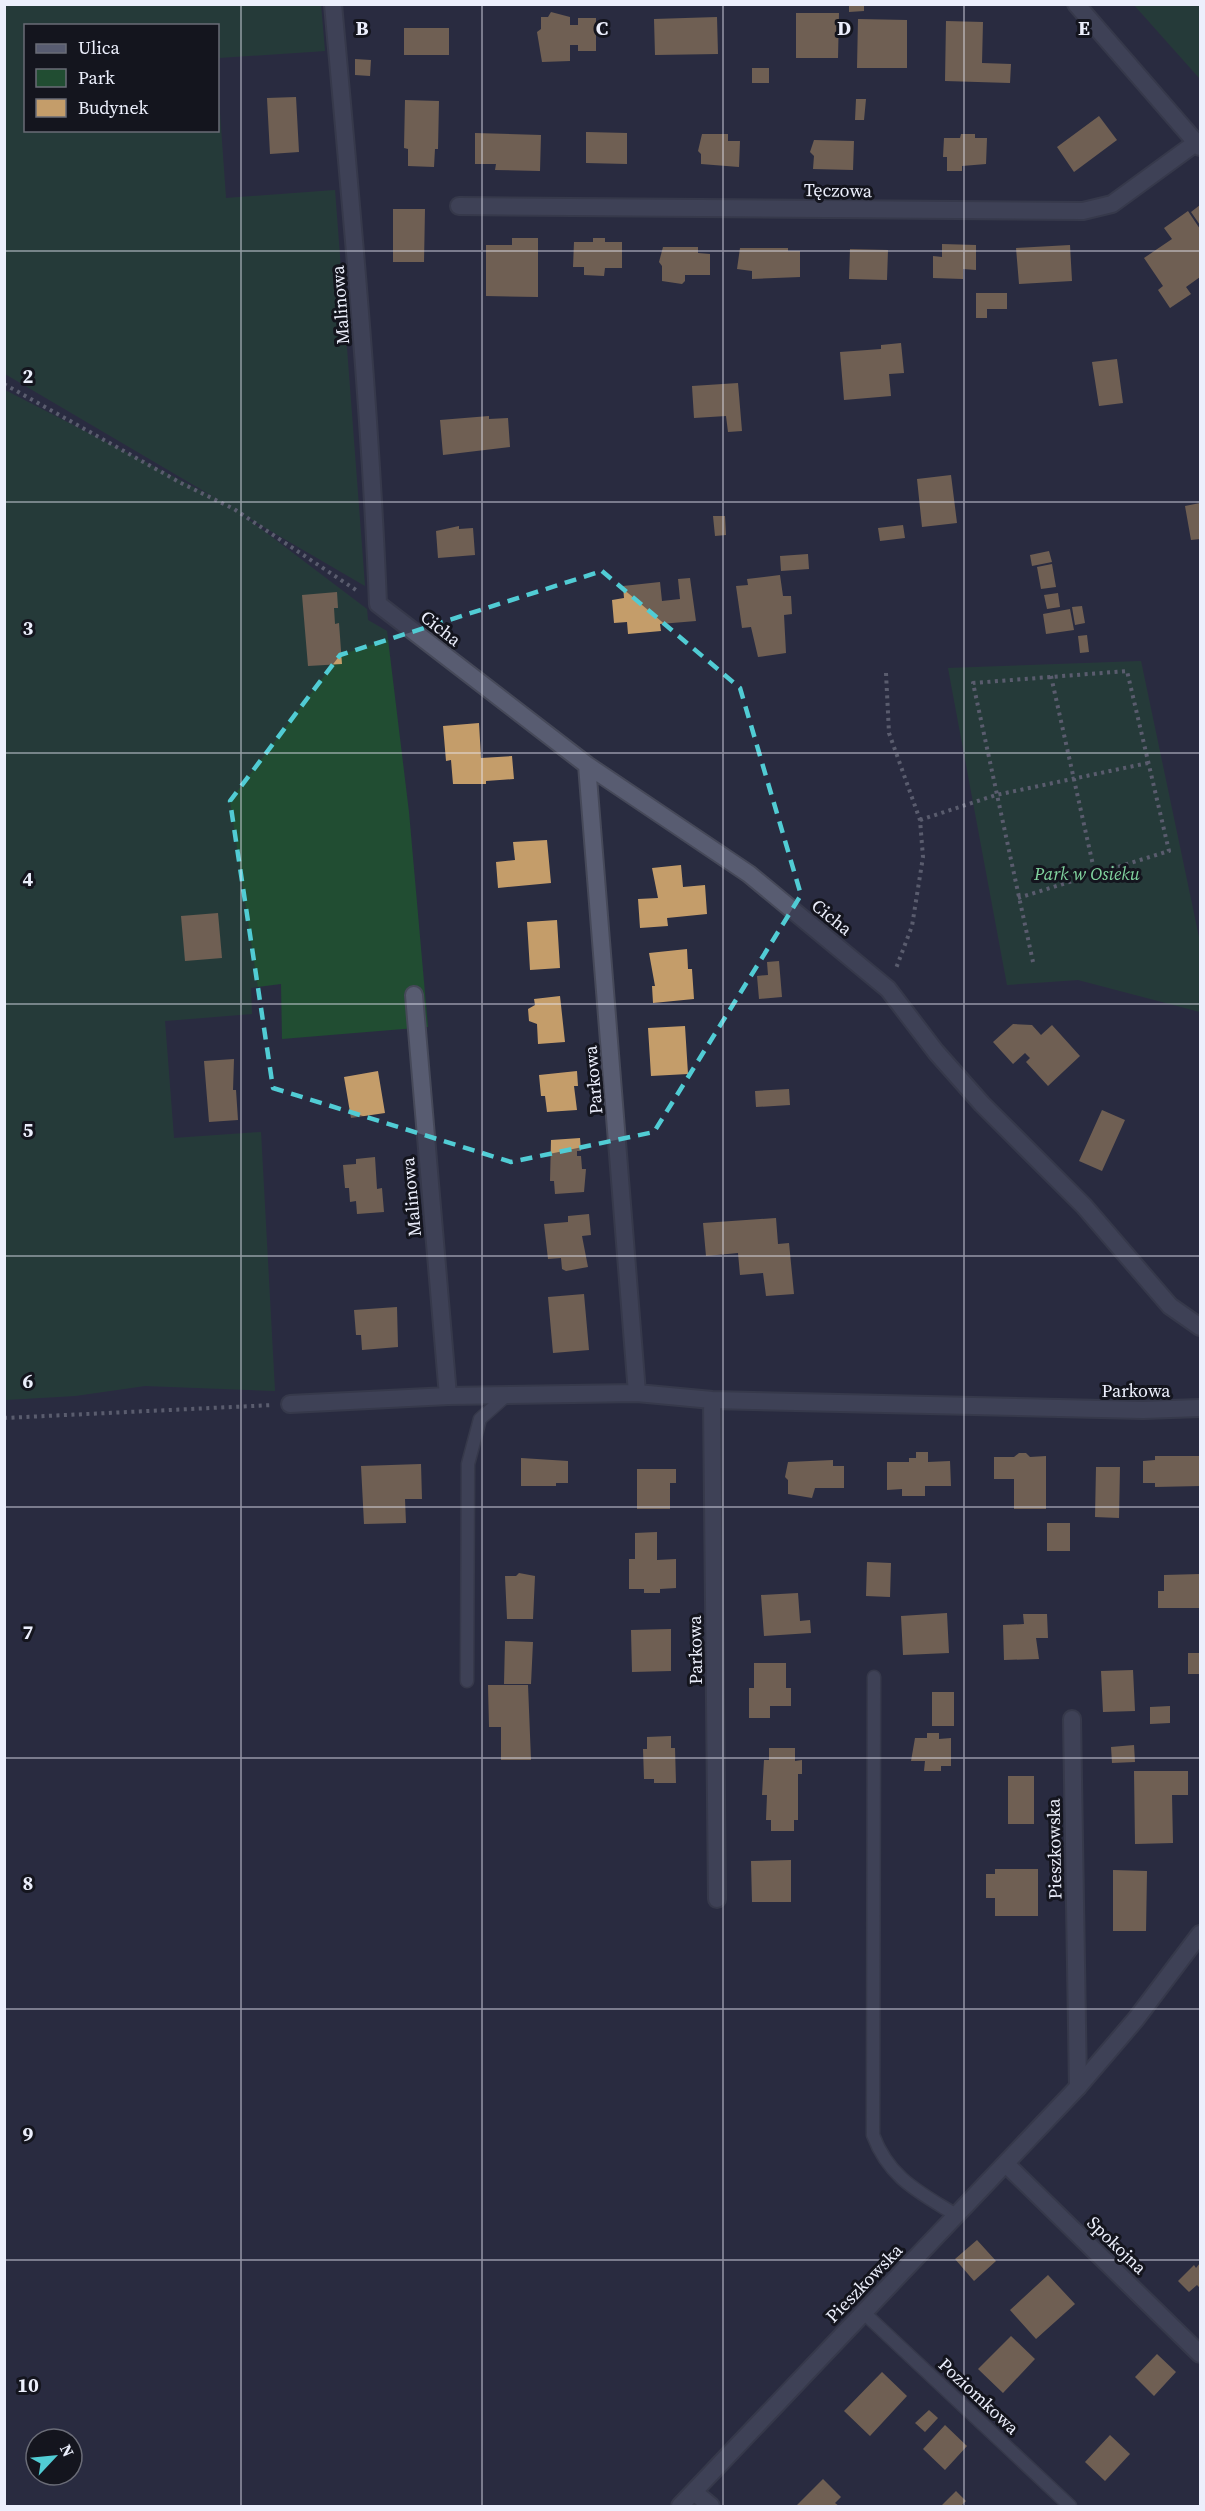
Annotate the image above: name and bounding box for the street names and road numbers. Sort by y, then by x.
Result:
street label: Tęczowa [804,177,873,203]
street label: Malinowa [325,264,355,345]
street label: Cicha [415,604,467,652]
street label: Cicha [807,893,858,941]
street label: Parkowa [577,1044,608,1116]
street label: Malinowa [395,1156,427,1238]
street label: Parkowa [1101,1378,1171,1403]
street label: Parkowa [682,1614,708,1685]
street label: Pieszkowska [1041,1797,1067,1900]
street label: Spokojna [1082,2210,1153,2280]
street label: Pieszkowska [820,2237,909,2328]
street label: Poziomkowa [933,2352,1025,2440]

